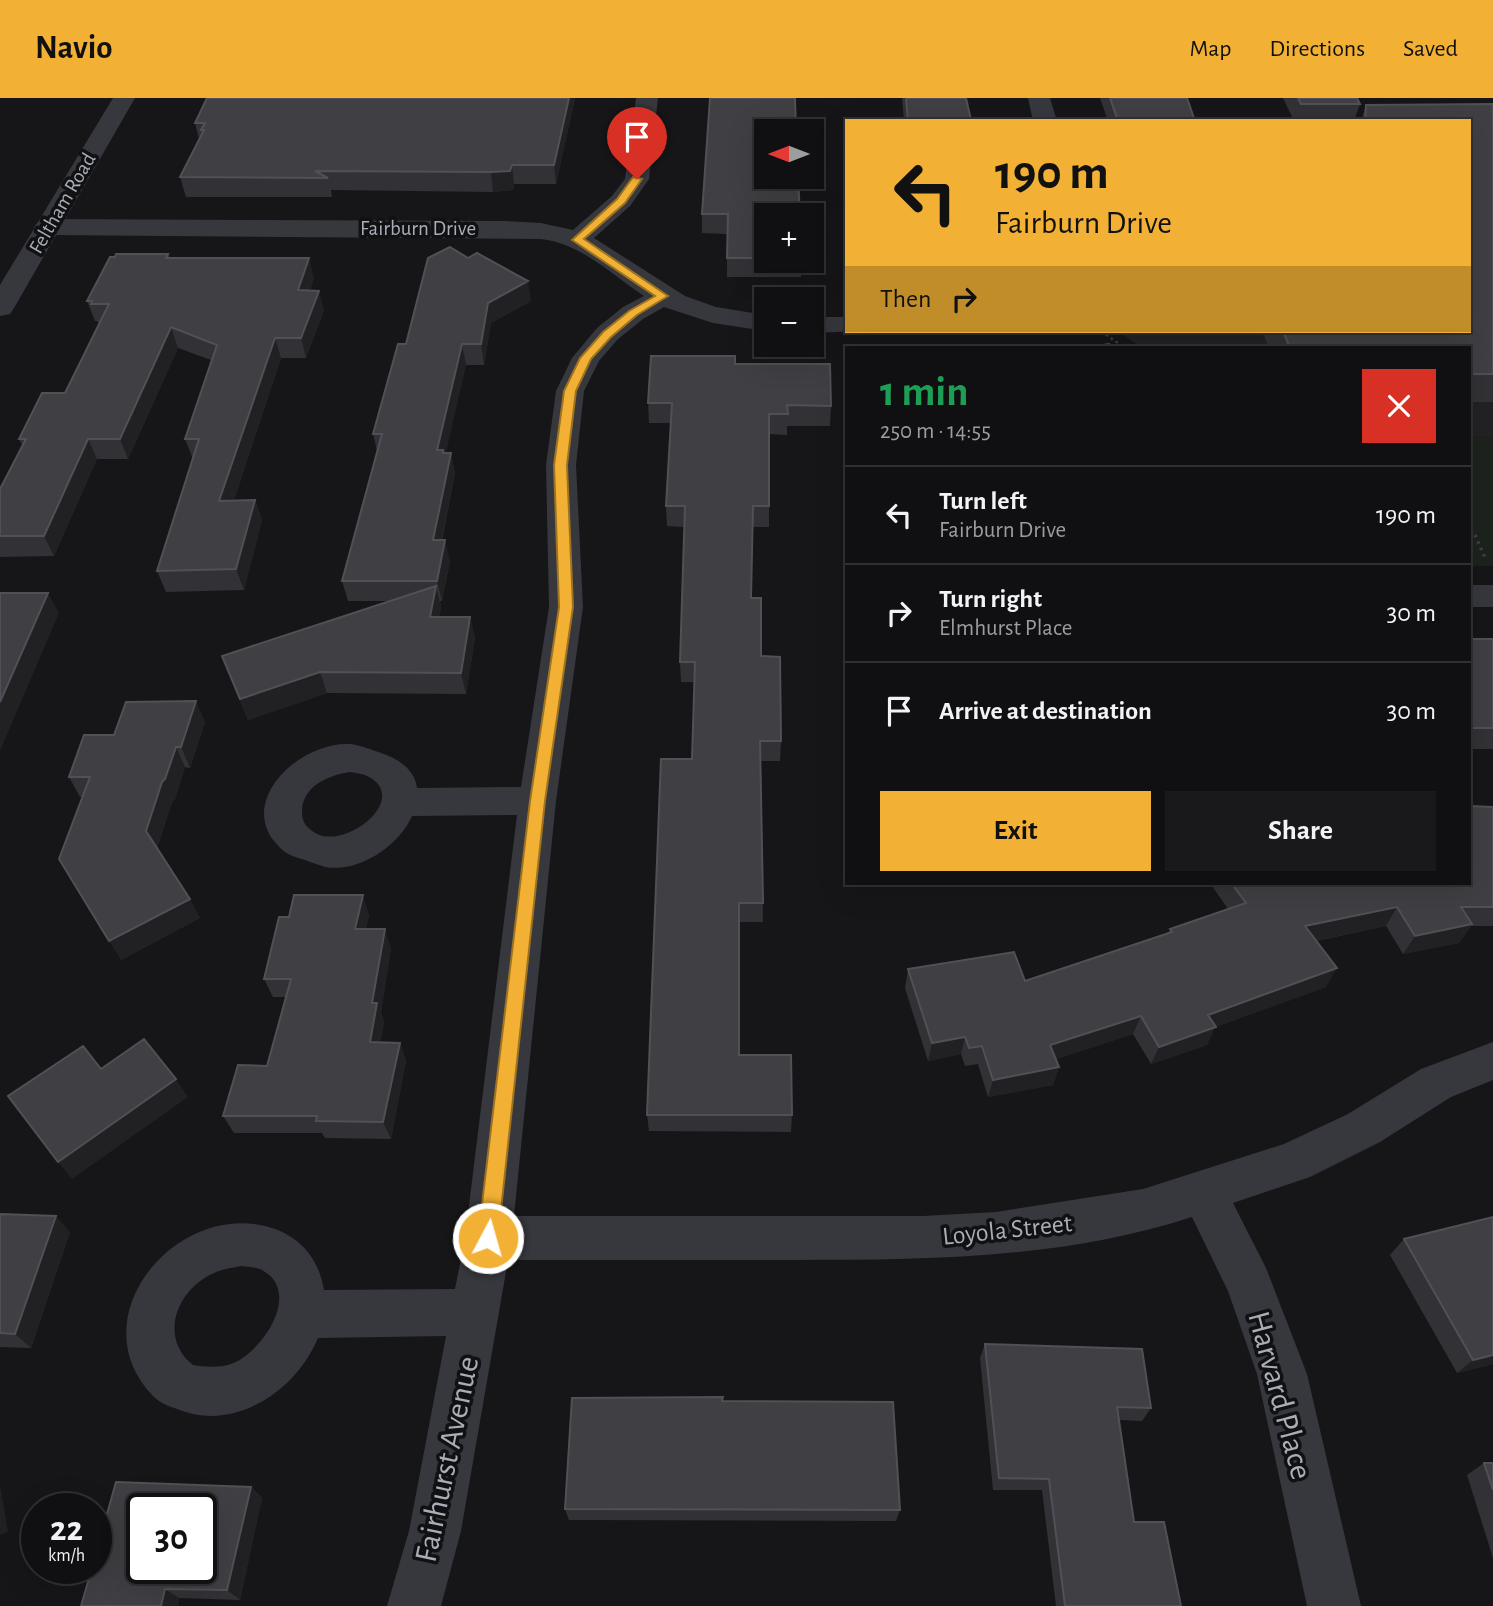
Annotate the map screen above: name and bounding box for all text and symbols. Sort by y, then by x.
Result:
text: Navio [35,32,113,65]
text: Map [1189,37,1231,61]
text: Directions [1269,37,1365,61]
text: Saved [1403,37,1458,61]
pin [607,107,667,179]
icon: arrive [618,118,656,156]
north arrow [754,119,824,189]
map controls [754,119,824,357]
icon: left [880,147,971,238]
street label: Feltham Road [25,149,100,257]
text: 190 m [995,149,1109,198]
button: + [754,203,824,273]
text: Fairburn Drive [995,207,1172,239]
street label: Fairburn Drive [360,218,476,239]
icon: right [945,280,983,318]
text: Then [880,286,931,312]
button: − [754,287,824,357]
button: close [1362,369,1436,443]
text: 1 min [880,371,969,413]
text: 250 m · 14:55 [880,420,991,443]
text: Turn left [939,488,1027,514]
icon: left [880,496,918,534]
text: 190 m [1376,502,1436,528]
text: Fairburn Drive [939,519,1066,542]
text: Turn right [939,586,1042,612]
icon: right [880,594,918,632]
text: 30 m [1386,600,1436,626]
text: Elmhurst Place [939,617,1072,640]
icon: arrive [880,692,918,730]
text: Arrive at destination [939,698,1152,724]
text: 30 m [1386,698,1436,724]
button: Exit [880,791,1151,871]
button: Share [1165,791,1436,871]
position arrow [451,1201,525,1275]
street label: Loyola Street [941,1210,1073,1250]
street label: Harvard Place [1242,1308,1318,1483]
street label: Fairhurst Avenue [410,1353,484,1565]
speed limit sign: 30 [126,1493,217,1584]
text: 22 [50,1512,83,1547]
text: km/h [48,1547,85,1565]

